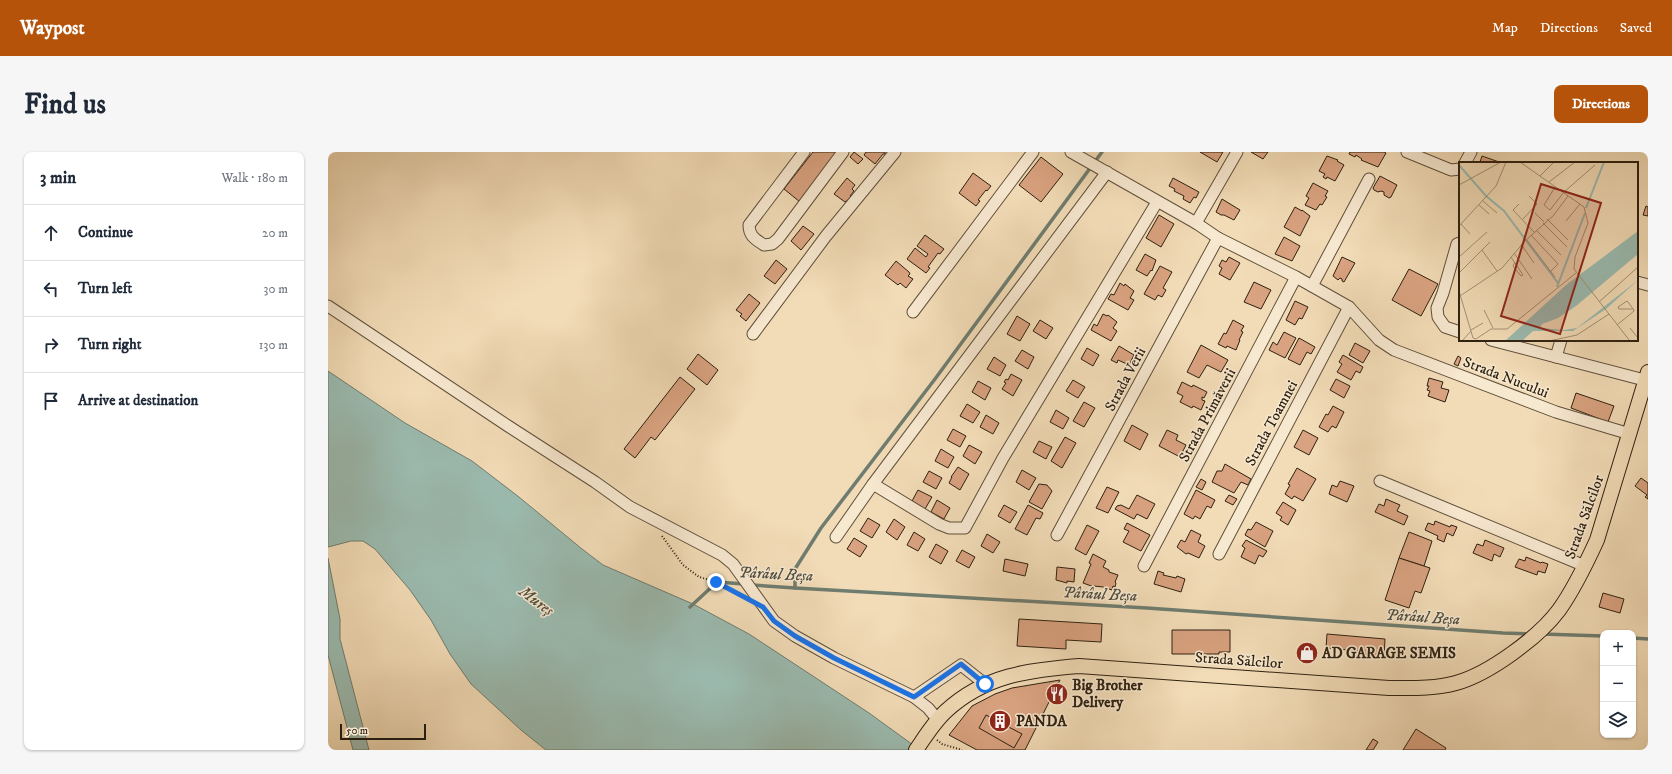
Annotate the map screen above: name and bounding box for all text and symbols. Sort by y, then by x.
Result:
text: Waypost [20,17,84,40]
text: Map [1492,19,1518,37]
text: Directions [1540,19,1598,37]
text: Saved [1620,19,1652,37]
button: Directions [1554,85,1648,123]
text: Find us [24,87,106,122]
inset map [1459,162,1638,341]
text: 3 min [40,167,76,189]
text: Walk · 180 m [221,170,288,186]
icon: ahead [40,222,62,244]
text: Continue [78,223,133,242]
text: 20 m [262,225,288,241]
icon: left [40,278,62,300]
text: Turn left [78,279,132,298]
text: 30 m [264,281,288,297]
icon: right [40,334,62,356]
text: Turn right [78,335,141,354]
text: 130 m [259,337,288,353]
street label: Strada Verii [1101,344,1150,415]
street label: Strada Nucului [1460,352,1551,403]
street label: Strada Primăverii [1175,365,1240,465]
street label: Strada Toamnei [1241,377,1302,469]
icon: arrive [40,390,62,412]
text: Arrive at destination [78,391,198,410]
street label: Strada Sălcilor [1560,472,1609,562]
water label: Pârâul Beșa [738,562,814,586]
route end [707,573,725,591]
water label: Mureș [514,581,559,621]
water label: Pârâul Beșa [1062,582,1138,606]
water label: Pârâul Beșa [1385,604,1461,630]
map controls [1600,630,1636,738]
button: + [1600,630,1636,666]
shop icon: AD GARAGE SEMIS [1294,640,1320,666]
place label: AD GARAGE SEMIS [1321,644,1456,663]
street label: Strada Sălcilor [1194,648,1284,673]
button: − [1600,666,1636,702]
route start [976,675,994,693]
place label: Big Brother Delivery [1072,676,1143,712]
restaurant icon: Big Brother Delivery [1044,681,1070,707]
button: layers [1600,702,1636,738]
building icon: PANDA [987,708,1013,734]
place label: PANDA [1016,712,1067,731]
scale bar [340,722,426,741]
text: 50 m [346,724,368,738]

